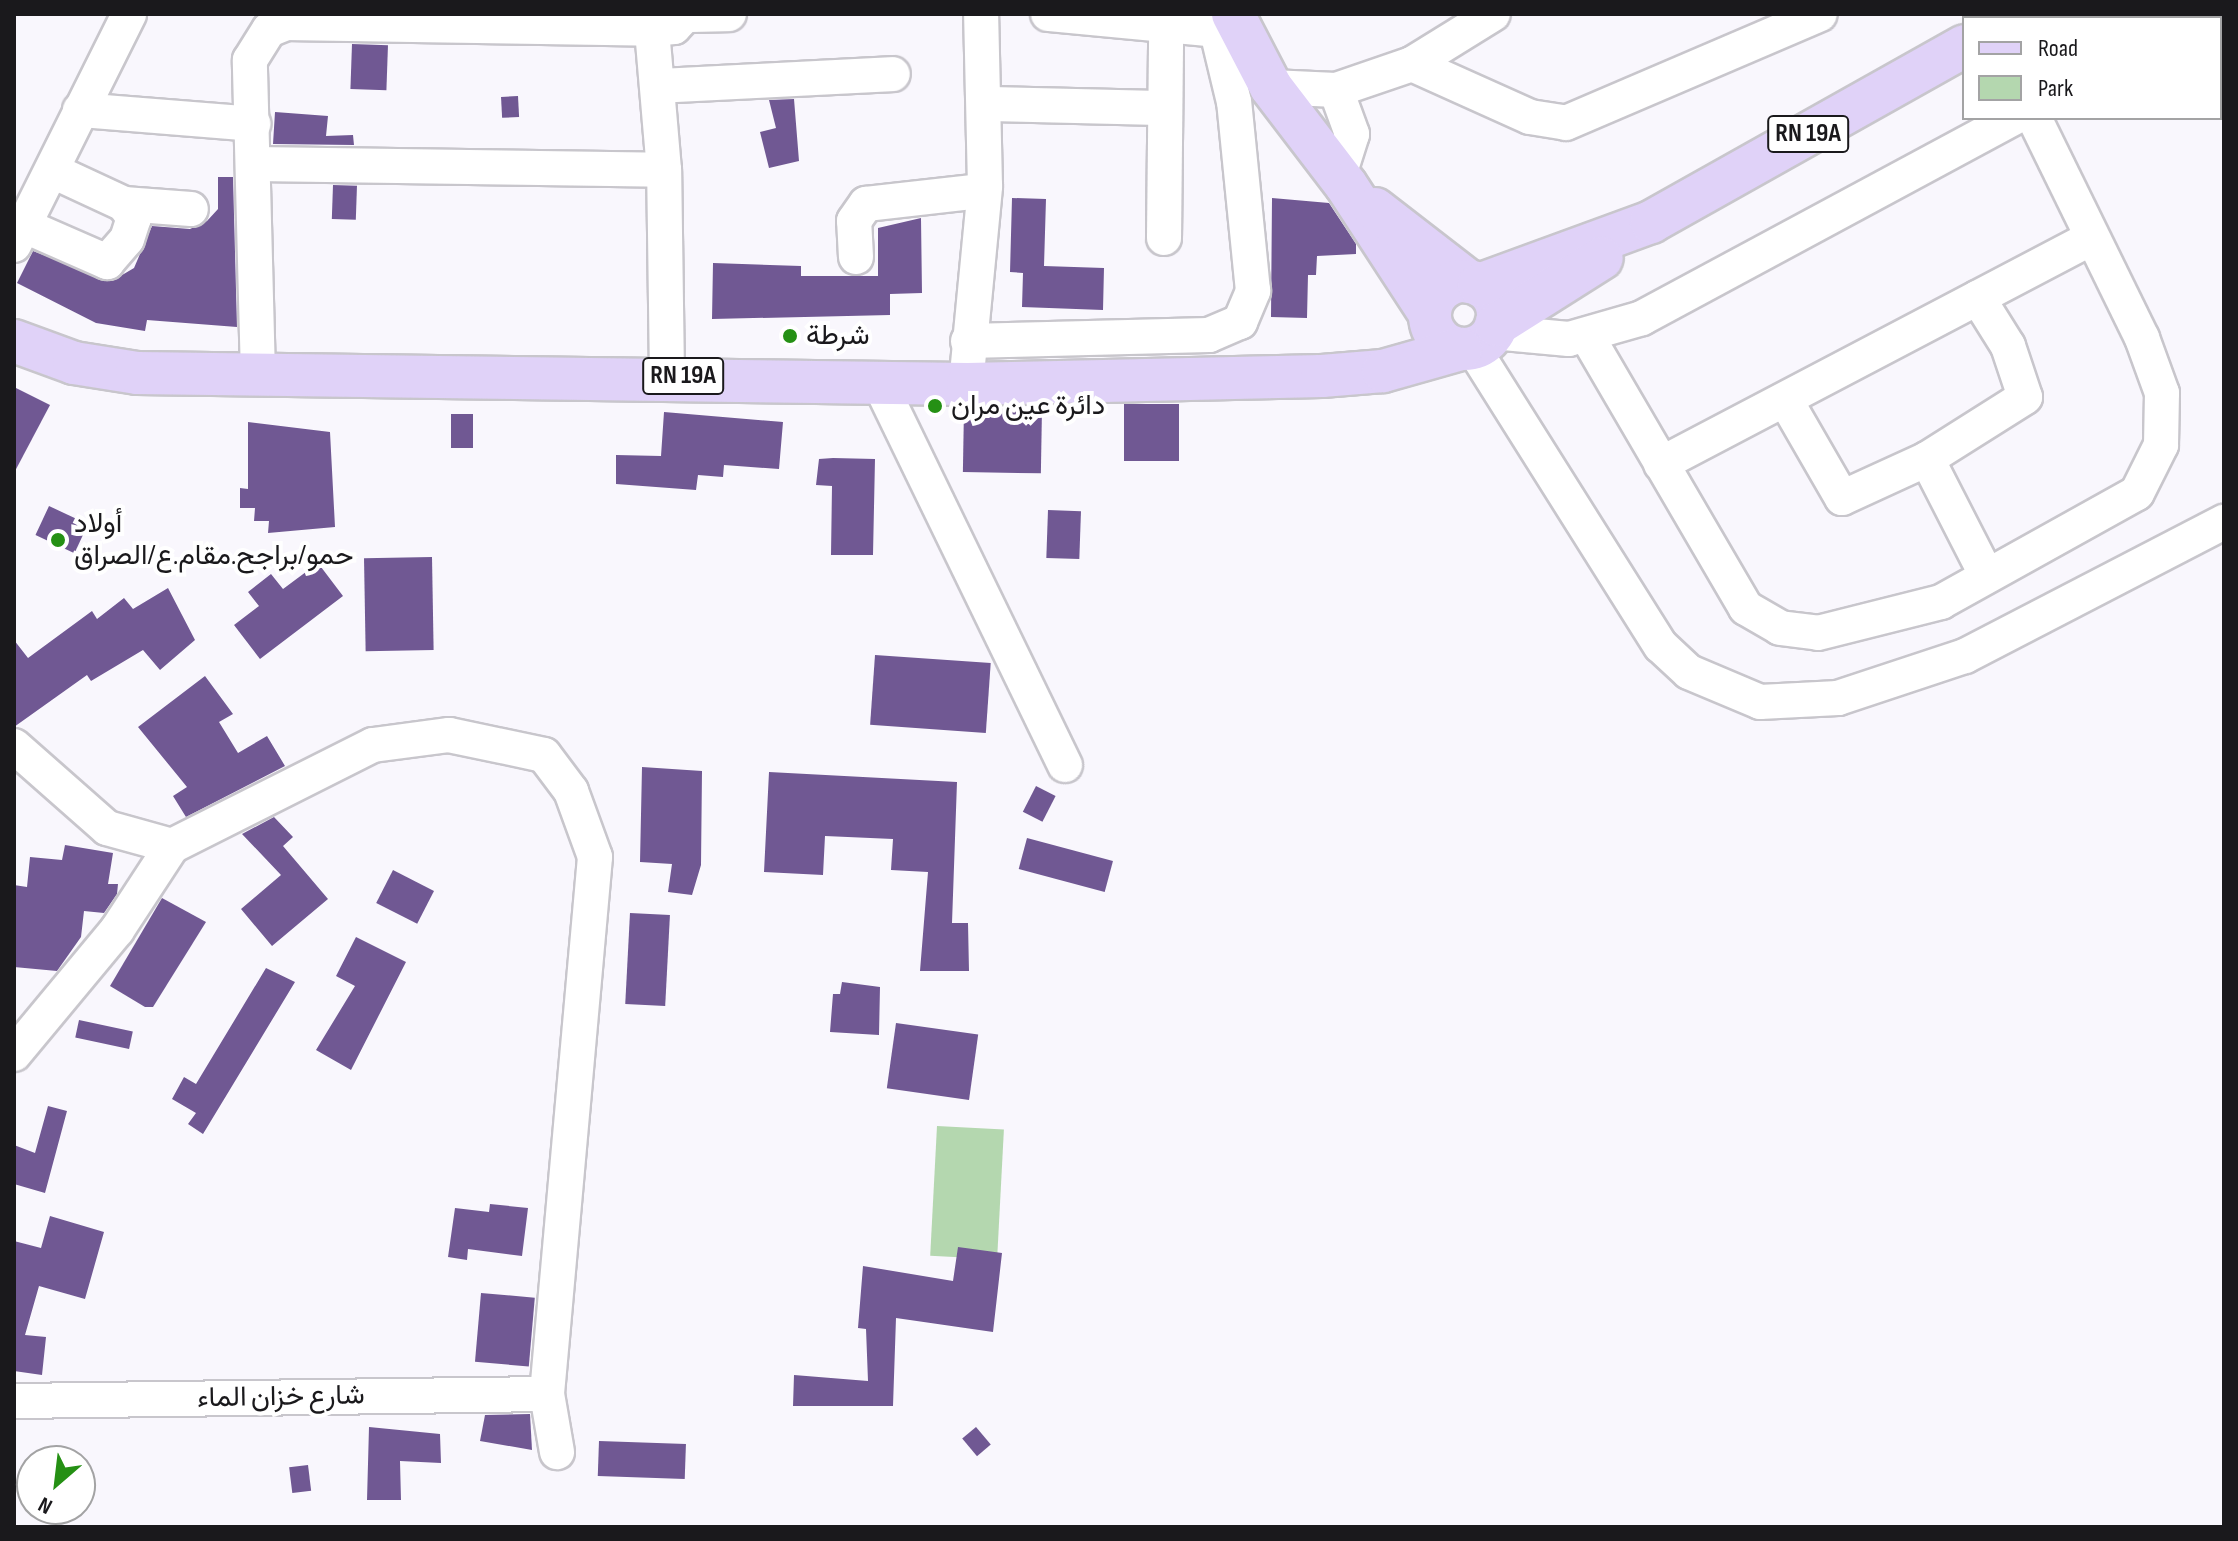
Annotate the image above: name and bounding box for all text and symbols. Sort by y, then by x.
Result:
legend [1962,16,2222,120]
text: Road [2038,34,2078,63]
text: Park [2038,74,2073,103]
road number: RN 19A [1766,112,1850,156]
place label: شرطة [806,319,869,353]
marker: شرطة [781,327,799,345]
road number: RN 19A [641,354,725,398]
place label: دائرة عين مران [951,389,1105,423]
marker: دائرة عين مران [926,397,944,415]
place label: أولاد حمو/براجح.مقام.ع/الصراق [74,507,353,573]
marker: أولاد حمو/براجح.مقام.ع/الصراق [49,531,67,549]
street label: شارع خزان الماء [197,1379,365,1415]
north arrow [16,1445,96,1525]
text: N [34,1490,57,1520]

